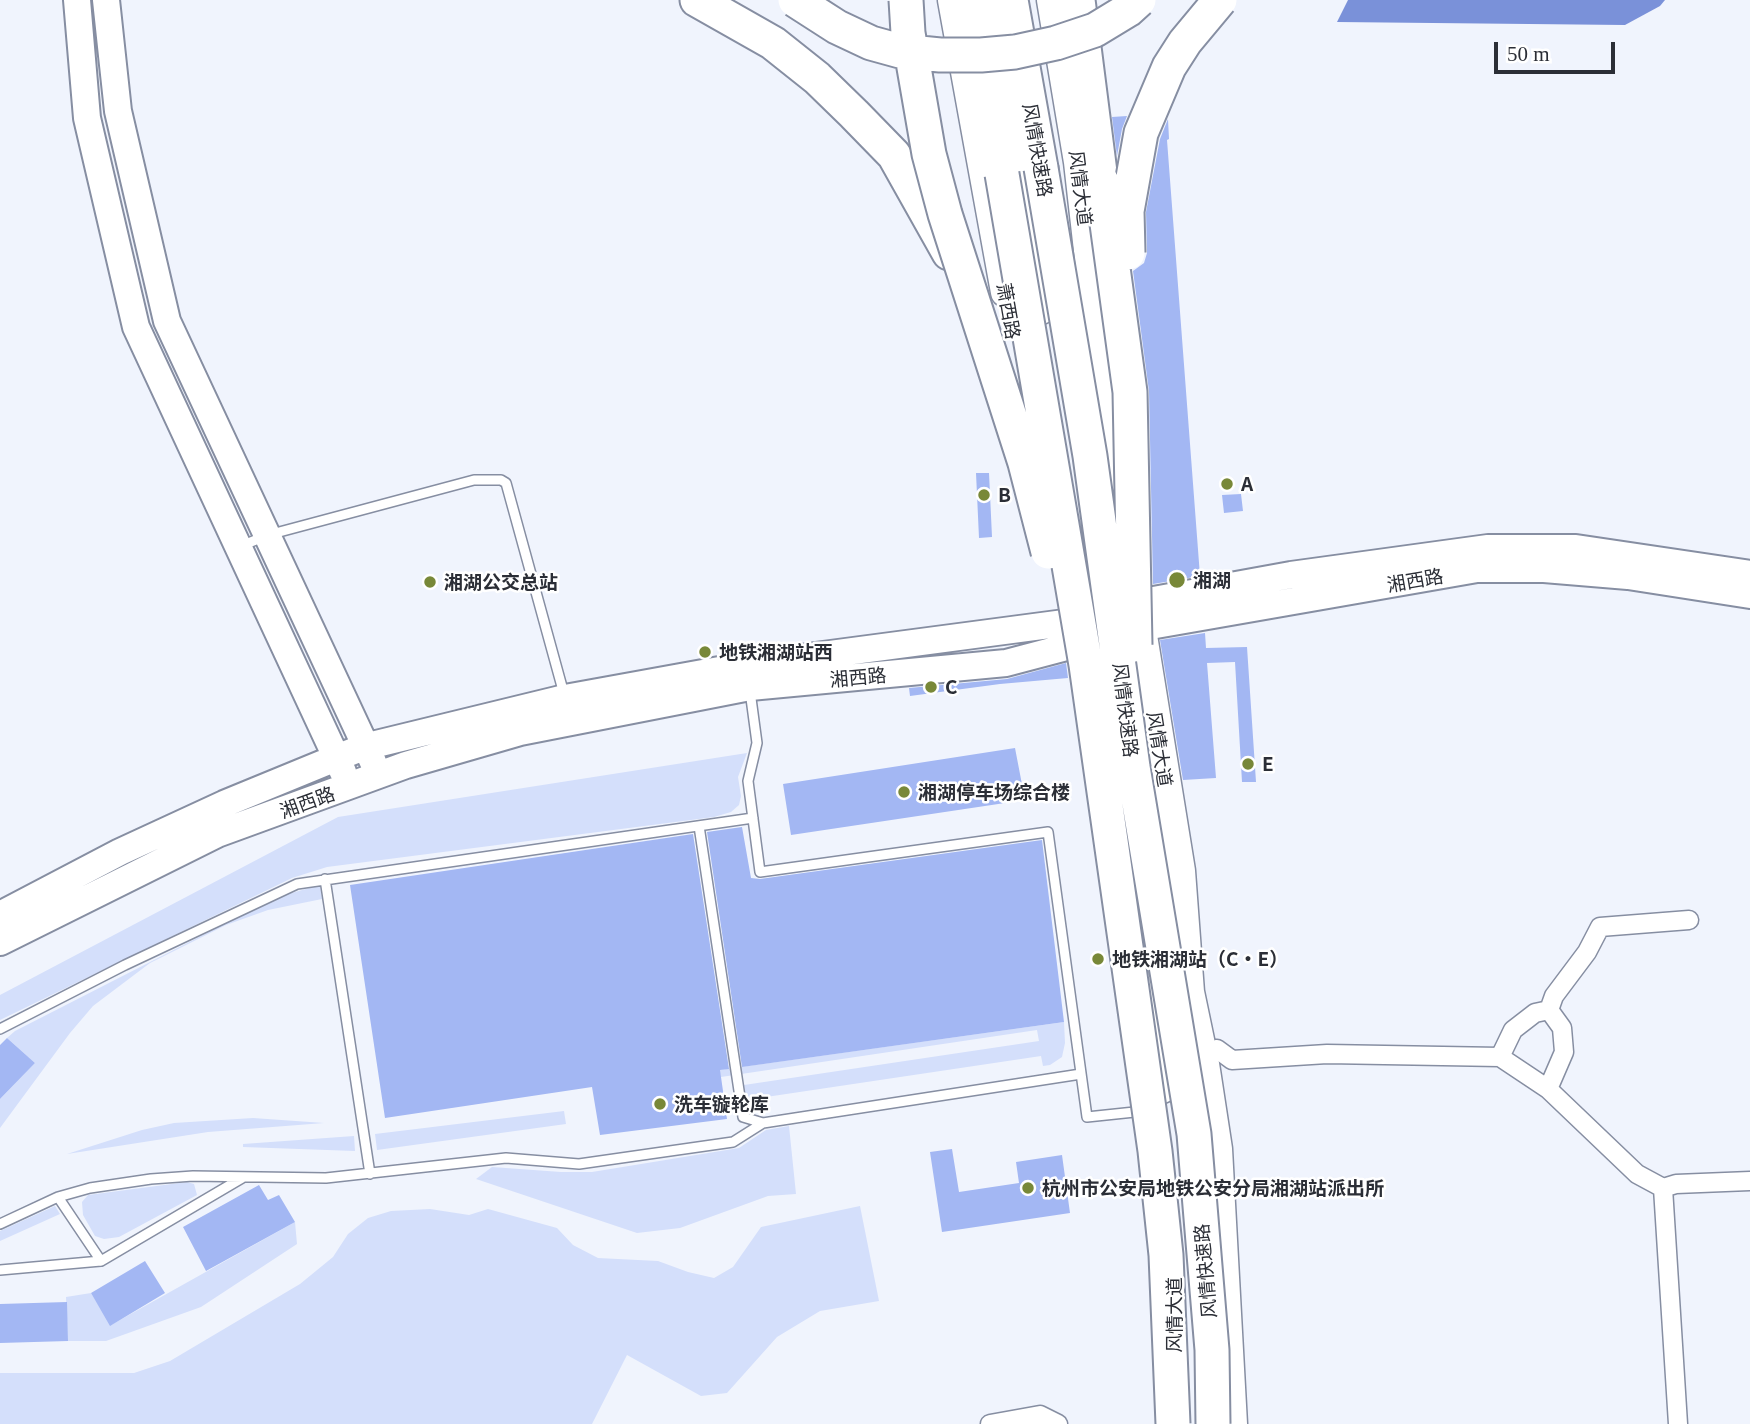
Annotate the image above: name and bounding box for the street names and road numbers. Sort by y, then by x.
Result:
street label: 风情快速路 [1019,101,1057,199]
street label: 风情大道 [1065,149,1097,227]
street label: 萧西路 [993,281,1025,341]
street label: 湘西路 [1385,564,1445,596]
street label: 风情快速路 [1109,661,1143,759]
street label: 湘西路 [829,663,887,691]
street label: 风情大道 [1143,710,1177,788]
street label: 湘西路 [276,782,338,822]
street label: 风情快速路 [1190,1223,1220,1319]
street label: 风情大道 [1163,1277,1185,1353]

